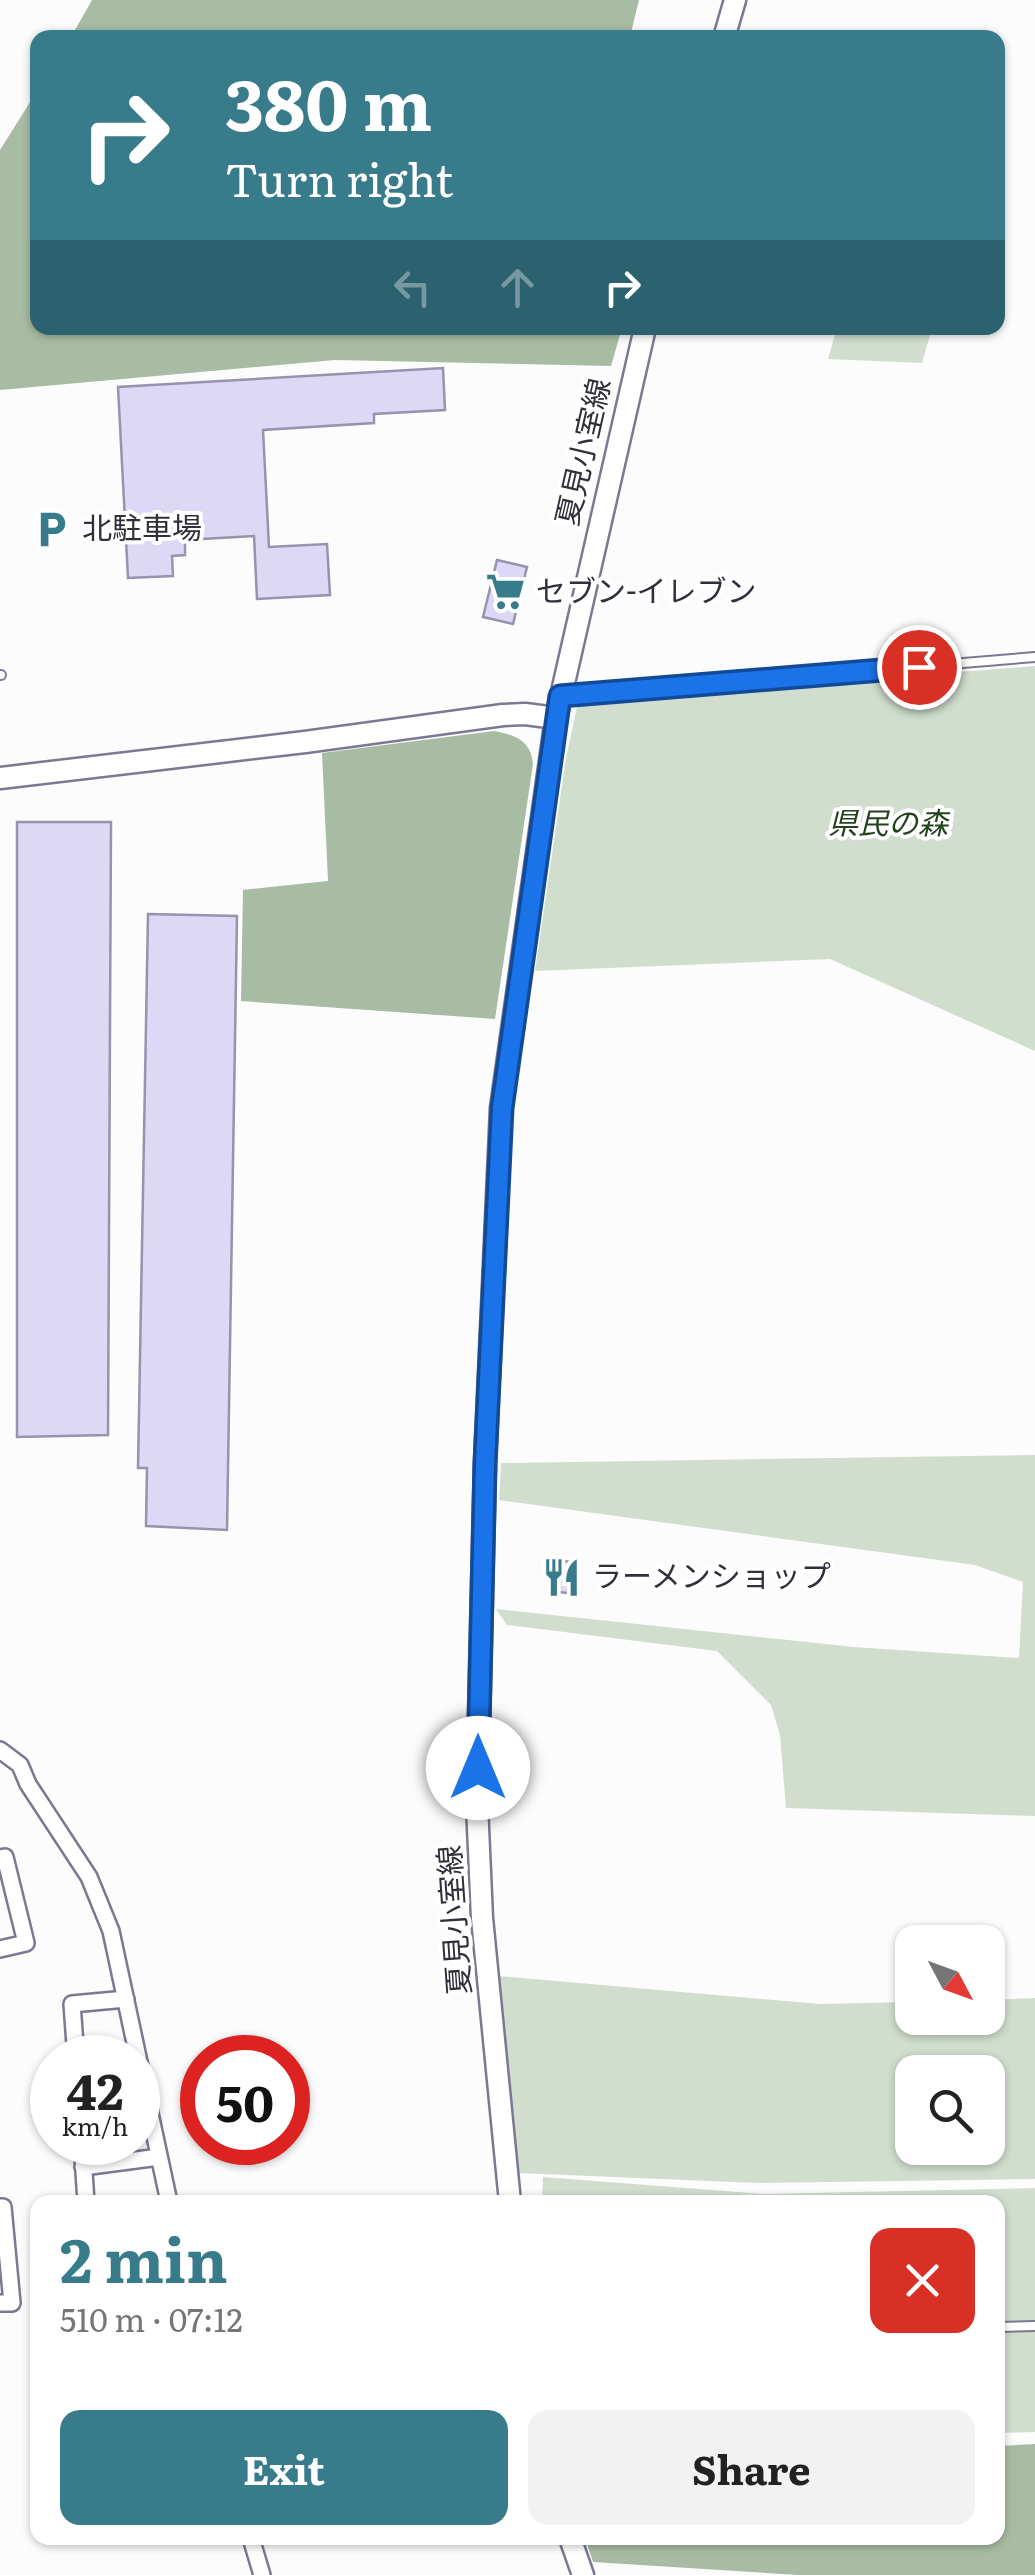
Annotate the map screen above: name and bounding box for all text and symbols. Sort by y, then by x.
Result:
text: 380 m [225,49,432,153]
icon: right [60,70,190,200]
text: Turn right [225,144,453,211]
icon: left [385,260,440,315]
icon: ahead [490,260,545,315]
icon: right [595,260,650,315]
street label: 夏見小室線 [543,373,619,529]
place label: 北駐車場 [82,504,202,548]
parking icon: 北駐車場 [31,508,73,550]
place label: セブン-イレブン [536,567,757,611]
supermarket icon: セブン-イレブン [485,571,527,613]
pin [877,625,962,710]
icon: arrive [892,640,947,695]
park label: 県民の森 [828,799,951,843]
place label: ラーメンショップ [592,1552,831,1596]
restaurant icon: ラーメンショップ [541,1556,583,1598]
position arrow [426,1716,530,1820]
street label: 夏見小室線 [425,1844,479,1997]
north arrow [895,1925,1005,2035]
map controls [895,1925,1005,2165]
speed limit sign: 50 [180,2035,310,2165]
text: 42 [66,2051,123,2125]
button: search [895,2055,1005,2165]
text: km/h [62,2107,128,2144]
text: 2 min [60,2212,228,2301]
button: close [870,2228,975,2333]
text: 510 m · 07:12 [60,2294,243,2342]
button: Exit [60,2410,508,2525]
button: Share [528,2410,975,2525]

